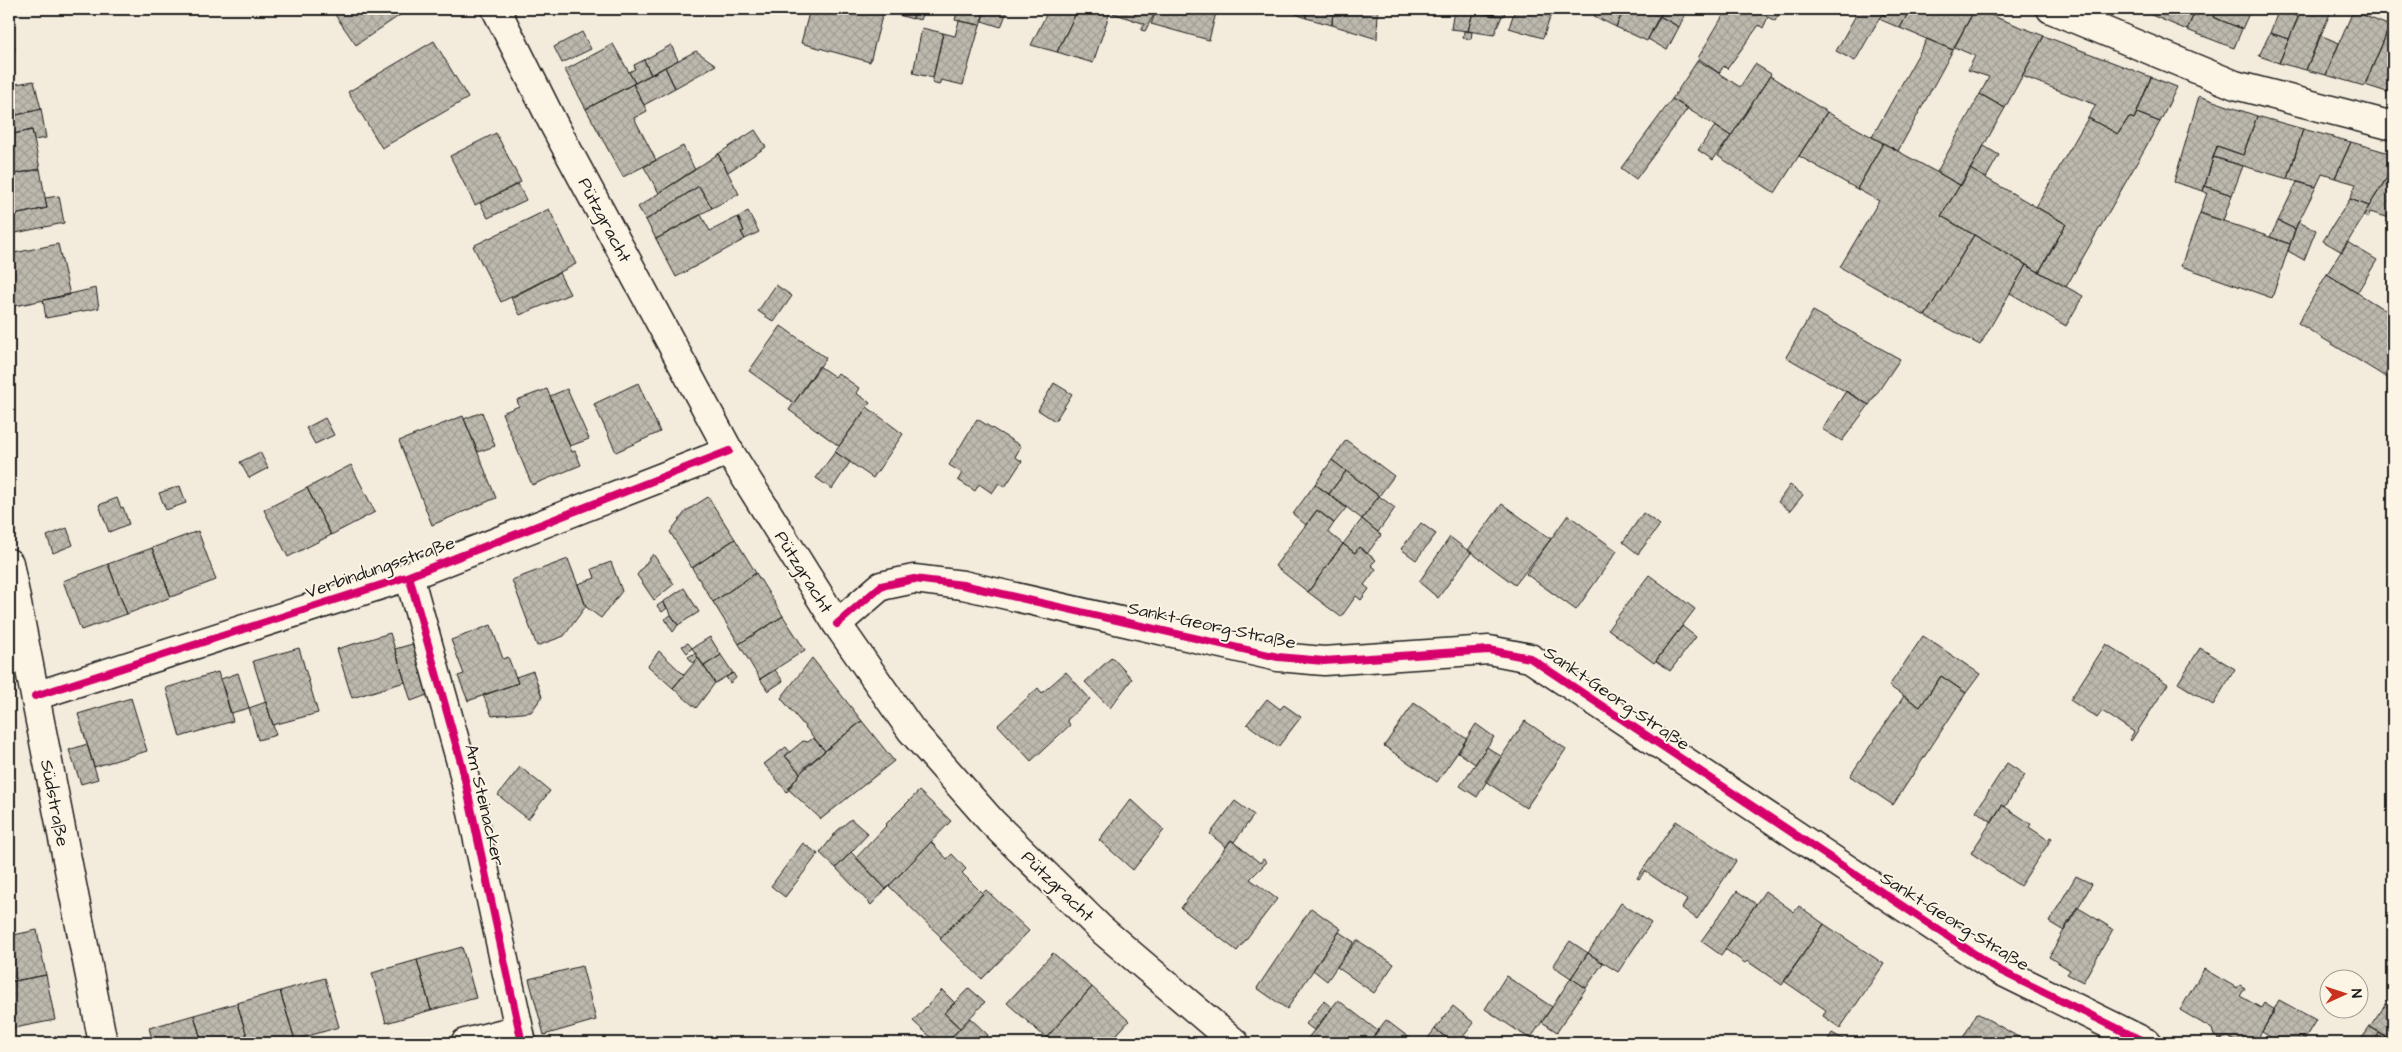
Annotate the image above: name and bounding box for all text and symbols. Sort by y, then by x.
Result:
street label: Pützgracht [571,173,638,268]
street label: Pützgracht [768,526,839,619]
street label: Verbindungsstraße [302,530,459,606]
street label: Sankt-Georg-Straße [1125,595,1299,657]
street label: Sankt-Georg-Straße [1538,640,1695,758]
street label: Am Steinacker [458,742,511,869]
street label: Südstraße [34,758,75,849]
street label: Pützgracht [1015,845,1100,929]
street label: Sankt-Georg-Straße [1875,865,2034,978]
north arrow [2320,970,2370,1020]
text: N [2346,988,2366,998]

